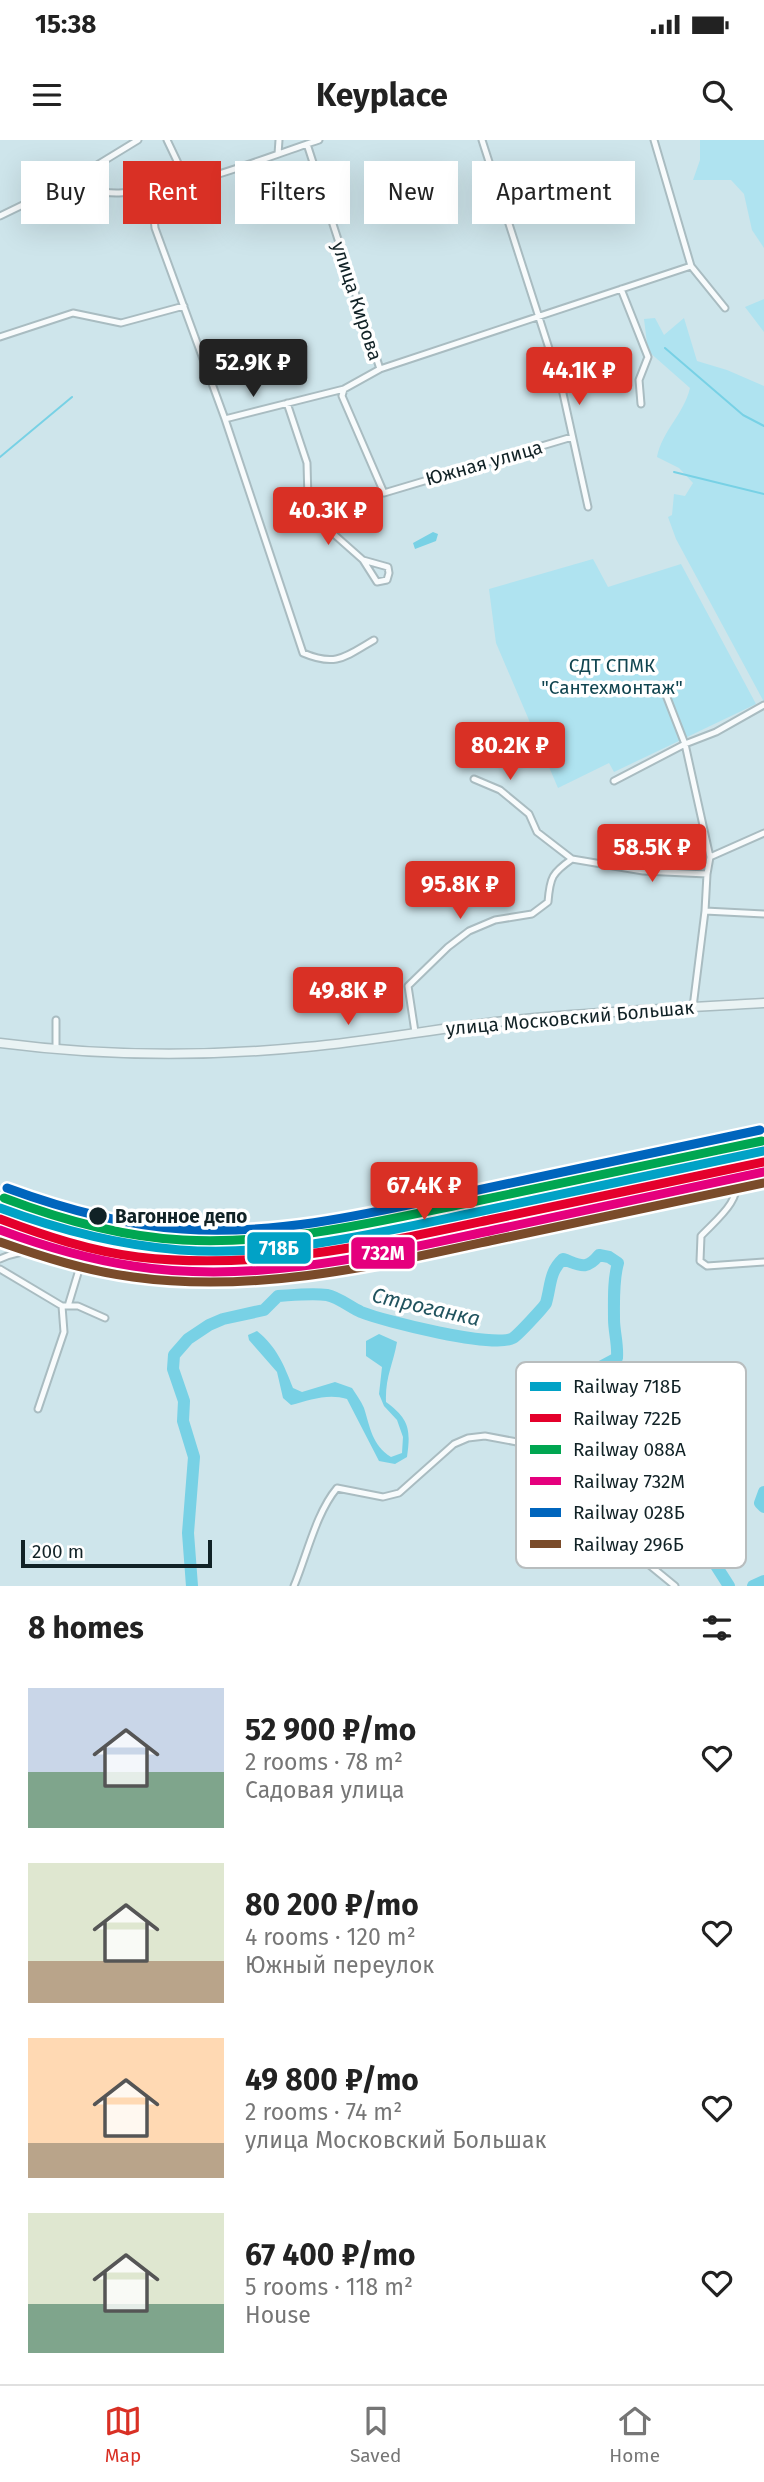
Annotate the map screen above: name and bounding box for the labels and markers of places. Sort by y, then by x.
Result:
pin: 52.9K ₽ [188,340,318,399]
pin: 44.1K ₽ [514,348,644,407]
pin: 40.3K ₽ [263,488,393,547]
pin: 80.2K ₽ [445,722,575,782]
pin: 58.5K ₽ [587,824,717,884]
pin: 95.8K ₽ [395,862,525,921]
pin: 49.8K ₽ [283,968,413,1027]
pin: 67.4K ₽ [359,1163,489,1222]
marker: Вагонное депо [87,1205,109,1227]
place label: Вагонное депо [115,1205,247,1228]

